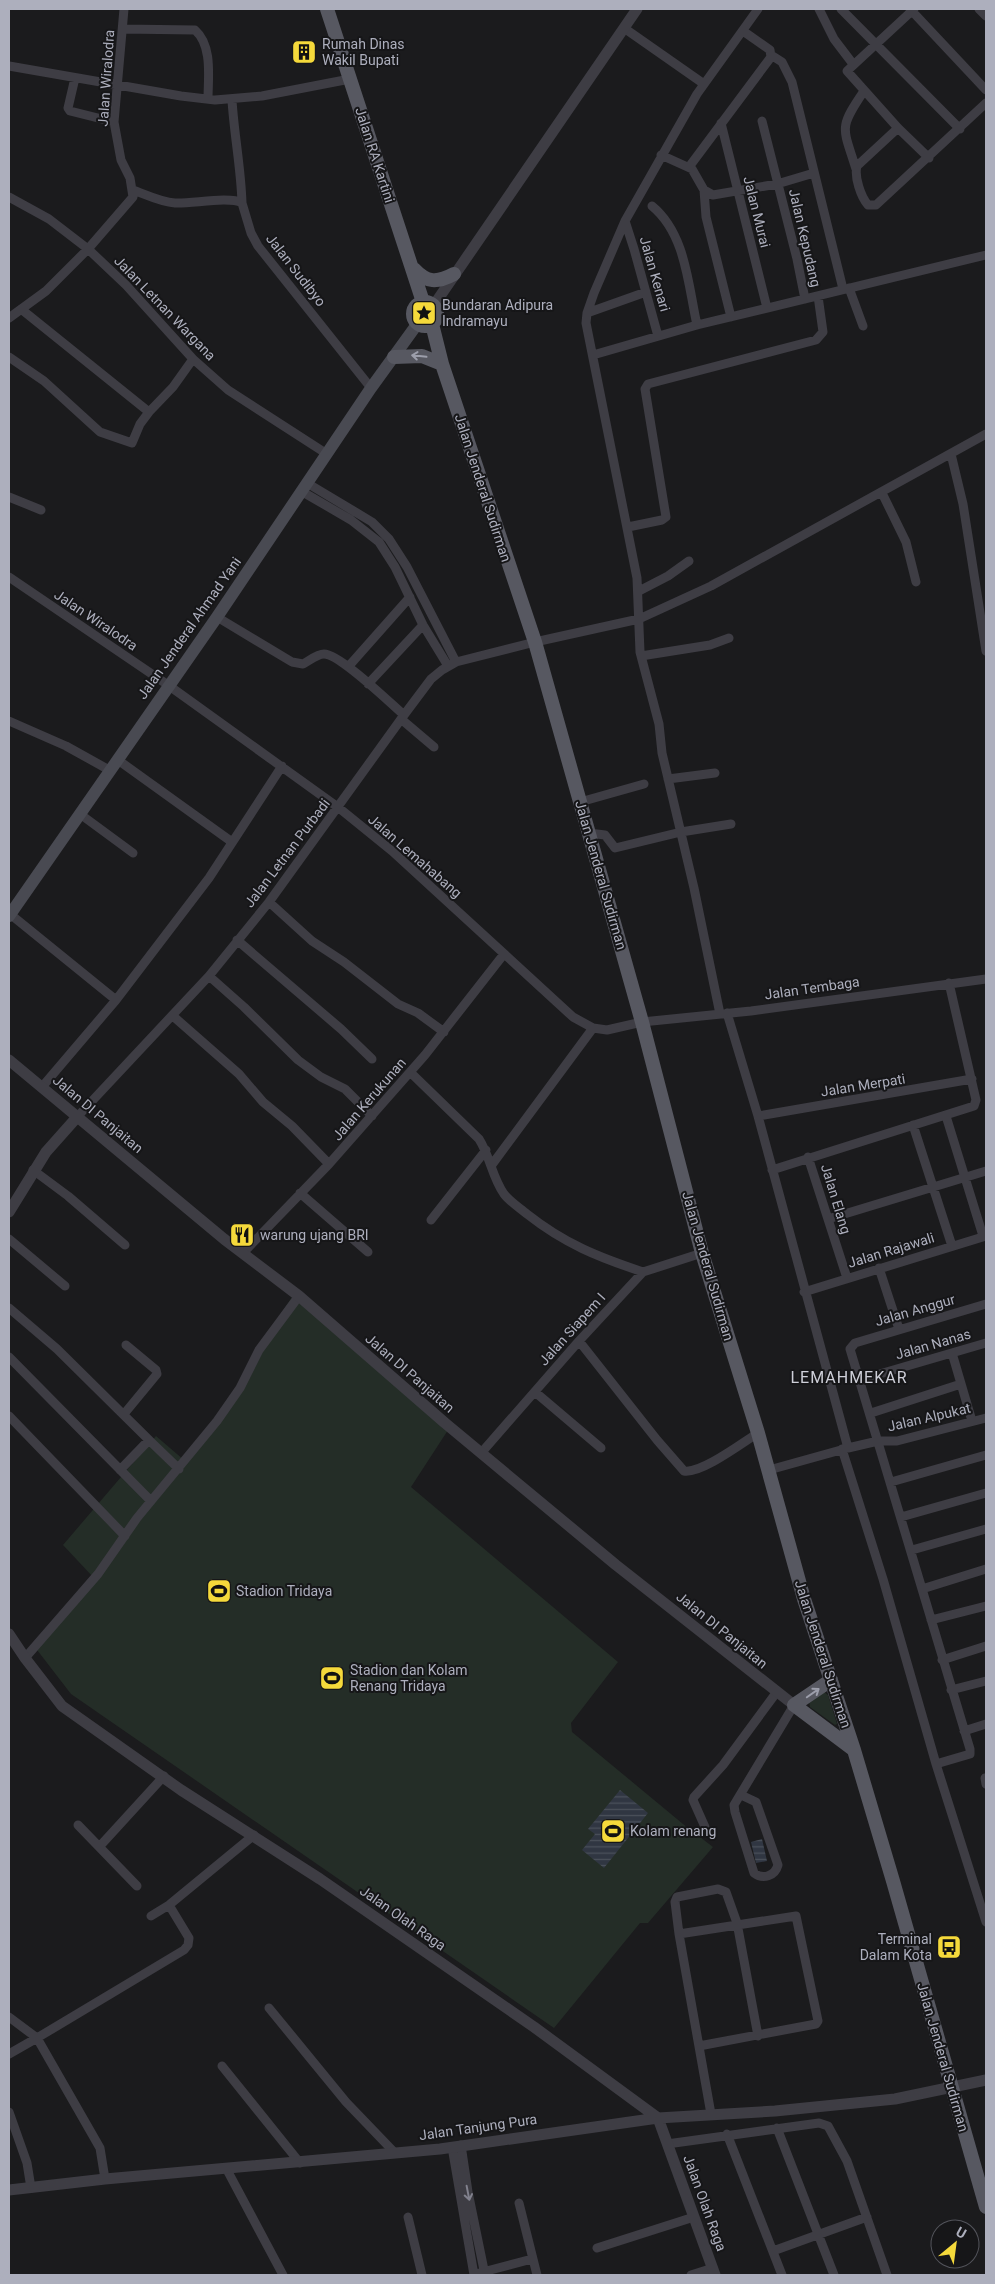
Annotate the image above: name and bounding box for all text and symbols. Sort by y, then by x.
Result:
street label: Jalan Wiralodra [95,29,117,127]
place label: Rumah Dinas Wakil Bupati [322,36,405,68]
building icon: Rumah Dinas Wakil Bupati [291,39,317,65]
street label: Jalan RA Kartini [352,105,398,205]
street label: Jalan Murai [740,175,774,249]
street label: Jalan Kepudang [786,187,824,289]
street label: Jalan Sudibyo [263,231,329,309]
street label: Jalan Kenari [637,235,673,313]
street label: Jalan Letnan Wargana [111,252,219,364]
place label: Bundaran Adipura Indramayu [442,297,553,329]
place icon: Bundaran Adipura Indramayu [411,300,437,326]
one-way arrow [411,351,427,361]
street label: Jalan Jenderal Sudirman [452,412,514,564]
street label: Jalan Jenderal Ahmad Yani [134,554,244,702]
street label: Jalan Wiralodra [51,586,141,654]
street label: Jalan Letnan Purbadi [241,796,333,910]
street label: Jalan Jenderal Sudirman [572,799,630,951]
street label: Jalan Lemahabang [365,811,465,901]
street label: Jalan Tembaga [764,973,860,1003]
street label: Jalan Kerukunan [329,1055,409,1143]
street label: Jalan Merpati [820,1070,906,1100]
street label: Jalan DI Panjaitan [50,1072,146,1156]
street label: Jalan Elang [818,1162,854,1236]
street label: Jalan Jenderal Sudirman [679,1190,737,1342]
restaurant icon: warung ujang BRI [229,1222,255,1248]
place label: warung ujang BRI [260,1227,369,1243]
street label: Jalan Rajawali [846,1229,936,1271]
street label: Jalan Siapem I [535,1290,609,1368]
street label: Jalan Anggur [873,1291,957,1329]
street label: Jalan Nanas [893,1326,973,1362]
street label: Jalan DI Panjaitan [362,1330,458,1416]
district label: LEMAHMEKAR [790,1368,908,1387]
street label: Jalan Alpukat [886,1400,973,1434]
sports icon: Stadion Tridaya [206,1578,232,1604]
street label: Jalan Jenderal Sudirman [792,1578,854,1730]
place label: Stadion Tridaya [236,1583,332,1599]
street label: Jalan DI Panjaitan [673,1588,771,1672]
place label: Stadion dan Kolam Renang Tridaya [350,1662,468,1694]
sports icon: Stadion dan Kolam Renang Tridaya [319,1665,345,1691]
one-way arrow [805,1687,819,1698]
sports icon: Kolam renang [600,1818,626,1844]
place label: Kolam renang [630,1823,716,1839]
street label: Jalan Olah Raga [357,1882,449,1954]
place label: Terminal Dalam Kota [860,1931,932,1963]
bus stop icon: Terminal Dalam Kota [936,1934,962,1960]
street label: Jalan Jenderal Sudirman [914,1981,972,2133]
street label: Jalan Tanjung Pura [418,2111,538,2143]
street label: Jalan Olah Raga [680,2153,730,2253]
one-way arrow [464,2184,473,2200]
north arrow [930,2219,980,2269]
text: U [953,2223,969,2242]

